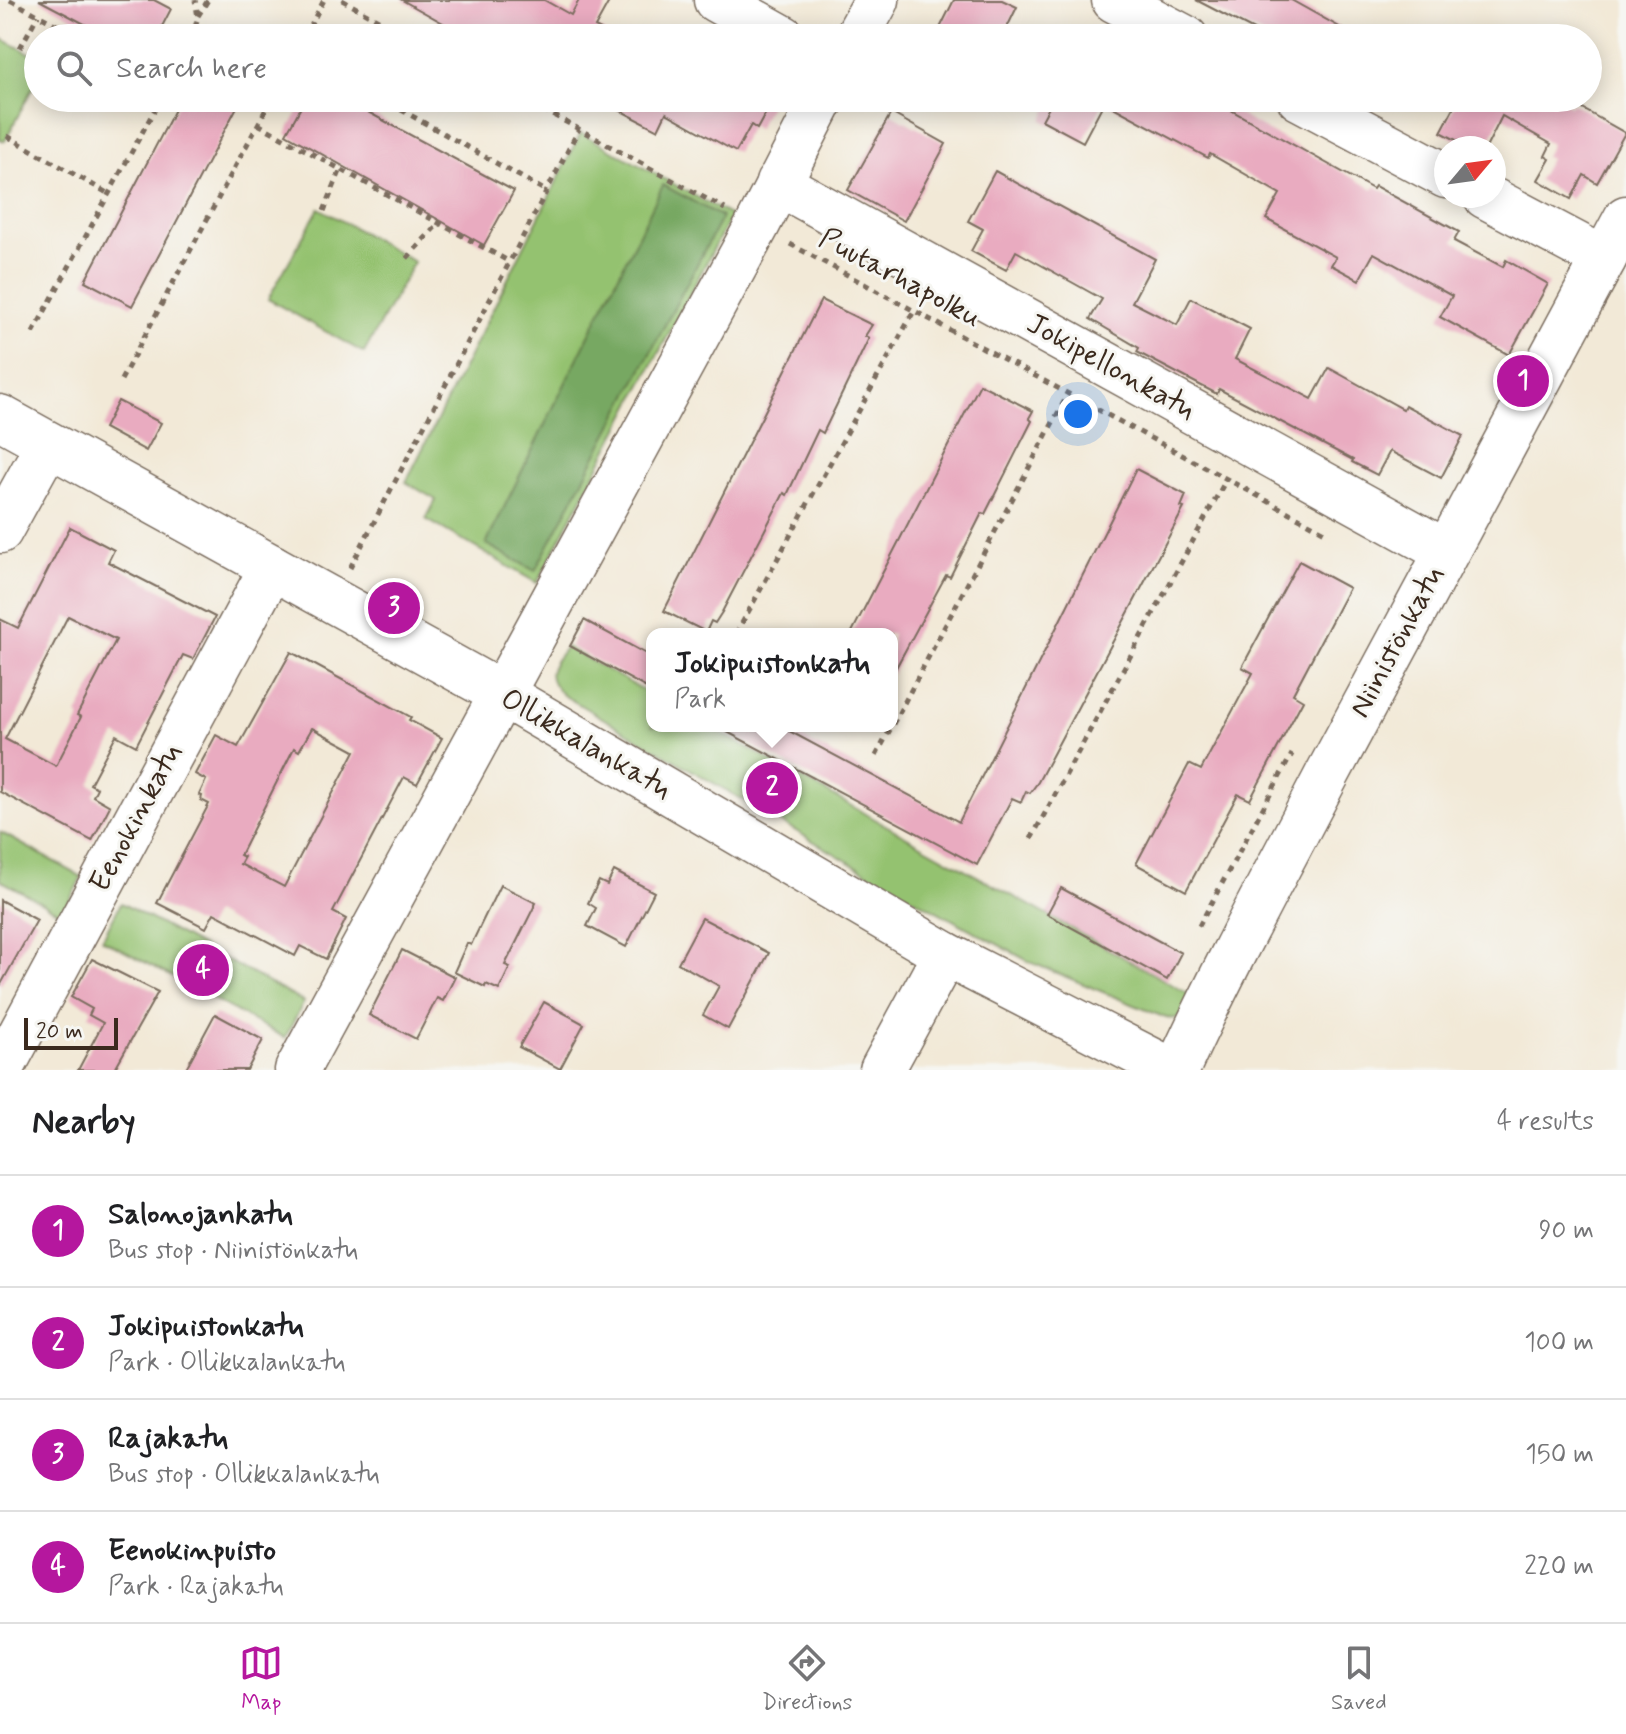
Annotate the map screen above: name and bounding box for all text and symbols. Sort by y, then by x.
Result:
search box [24,24,1602,112]
icon: search [52,46,96,90]
text: Search here [116,49,267,88]
north arrow [1434,136,1506,208]
street label: Puutarhapolku [812,219,988,337]
street label: Jokipellonkatu [1020,305,1202,429]
pin: 1 [1497,351,1549,411]
your location [1058,394,1098,434]
street label: Niinistönkatu [1341,559,1453,725]
pin: 3 [368,578,420,638]
popup [646,628,898,732]
text: Jokipuistonkatu [674,644,870,683]
street label: Ollikkalankatu [494,679,679,809]
text: Park [674,683,726,717]
street label: Eenokinkatu [81,737,191,899]
pin: 2 [746,758,798,818]
pin: 4 [177,940,229,1000]
scale bar [24,1014,118,1050]
text: 20 m [36,1018,83,1046]
text: Nearby [32,1100,136,1145]
text: 4 results [1497,1105,1594,1139]
text: Salonojankatu [108,1195,293,1234]
text: 1 [52,1214,64,1248]
text: 90 m [1539,1214,1594,1248]
text: Bus stop · Niinistönkatu [108,1234,358,1268]
text: Jokipuistonkatu [108,1307,304,1346]
text: 2 [52,1326,64,1360]
text: 100 m [1524,1326,1594,1360]
text: Park · Ollikkalankatu [108,1346,345,1380]
text: Rajakatu [108,1419,228,1458]
text: 3 [52,1438,64,1472]
text: 150 m [1525,1438,1594,1472]
text: Bus stop · Ollikkalankatu [108,1458,380,1492]
text: Eenokinpuisto [108,1531,276,1570]
text: 4 [50,1550,66,1584]
text: 220 m [1524,1550,1594,1584]
text: Park · Rajakatu [108,1570,284,1604]
tab: Map [239,1641,283,1717]
tab: Directions [762,1641,852,1717]
tab: Saved [1331,1641,1387,1717]

